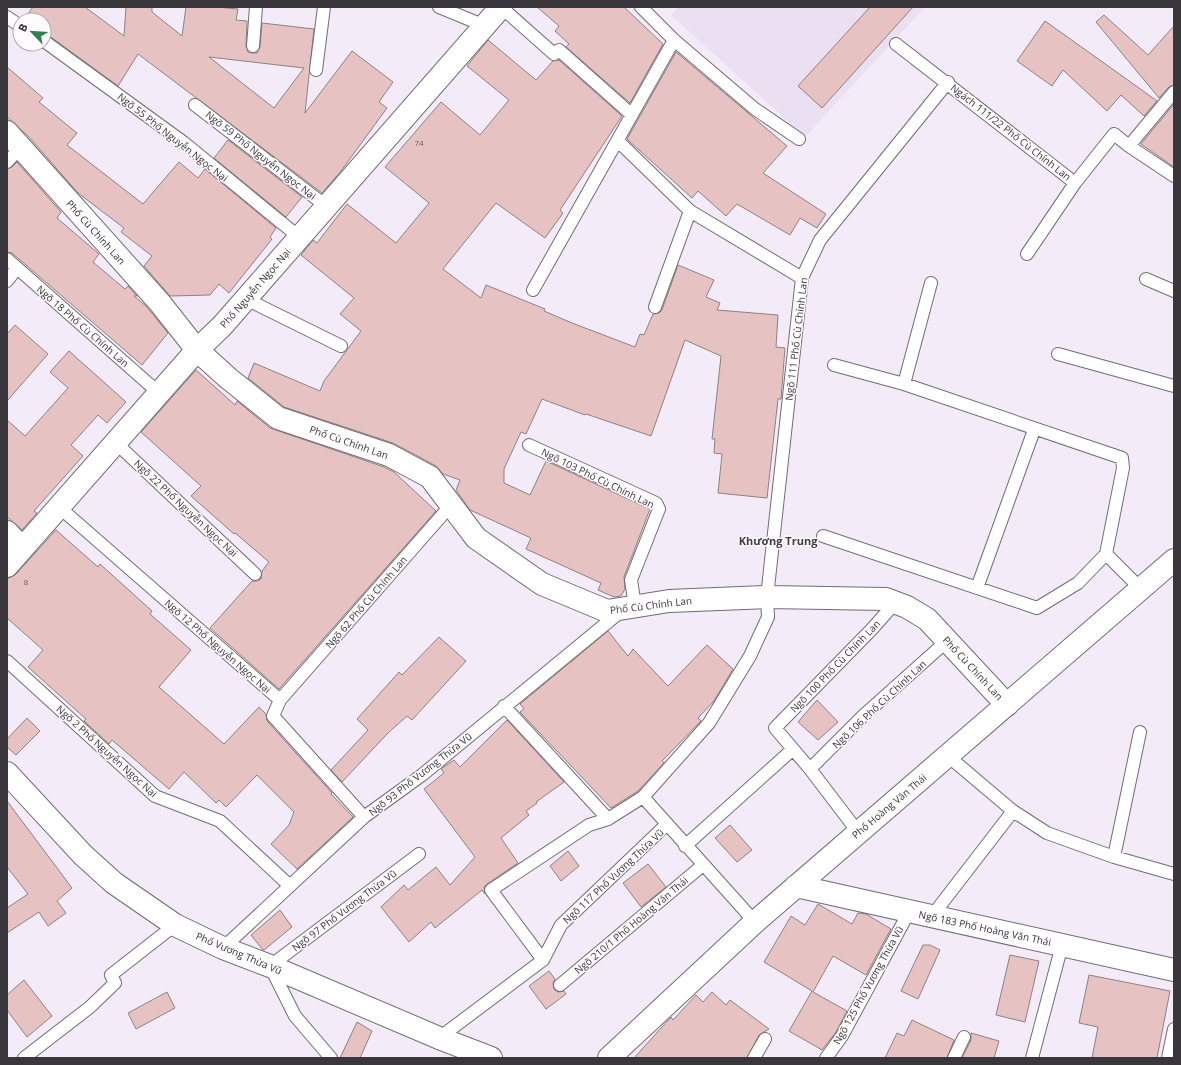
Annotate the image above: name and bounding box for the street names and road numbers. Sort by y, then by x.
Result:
street label: Ngách 111/22 Phố Cù Chính Lan [948,80,1074,184]
street label: Ngõ 55 Phố Nguyễn Ngọc Nại [115,89,231,185]
street label: Ngõ 59 Phố Nguyễn Ngọc Nại [203,107,319,203]
street label: Phố Cù Chính Lan [63,197,129,267]
street label: Phố Nguyễn Ngọc Nại [217,245,293,331]
street label: Ngõ 111 Phố Cù Chính Lan [782,277,810,401]
street label: Ngõ 18 Phố Cù Chính Lan [34,282,132,370]
street label: Phố Cù Chính Lan [308,422,390,462]
street label: Ngõ 103 Phố Cù Chính Lan [539,445,657,511]
street label: Ngõ 22 Phố Nguyễn Ngọc Nại [131,456,241,560]
street label: Ngõ 62 Phố Cù Chính Lan [322,553,410,651]
street label: Phố Cù Chính Lan [609,593,693,617]
street label: Ngõ 12 Phố Nguyễn Ngọc Nại [162,596,274,696]
street label: Ngõ 100 Phố Cù Chính Lan [787,617,883,715]
street label: Phố Cù Chính Lan [940,633,1006,703]
street label: Ngõ 106 Phố Cù Chính Lan [829,657,929,751]
street label: Ngõ 2 Phố Nguyễn Ngọc Nại [54,702,160,800]
street label: Ngõ 93 Phố Vương Thừa Vũ [365,729,475,819]
street label: Phố Hoàng Văn Thái [849,770,929,842]
street label: Ngõ 117 Phố Vương Thừa Vũ [559,825,667,927]
street label: Ngõ 97 Phố Vương Thừa Vũ [289,866,399,954]
street label: Ngõ 210/1 Phố Hoàng Văn Thái [571,873,691,977]
street label: Ngõ 183 Phố Hoàng Văn Thái [917,907,1053,949]
street label: Ngõ 125 Phố Vương Thừa Vũ [830,923,906,1047]
street label: Phố Vương Thừa Vũ [194,929,284,977]

